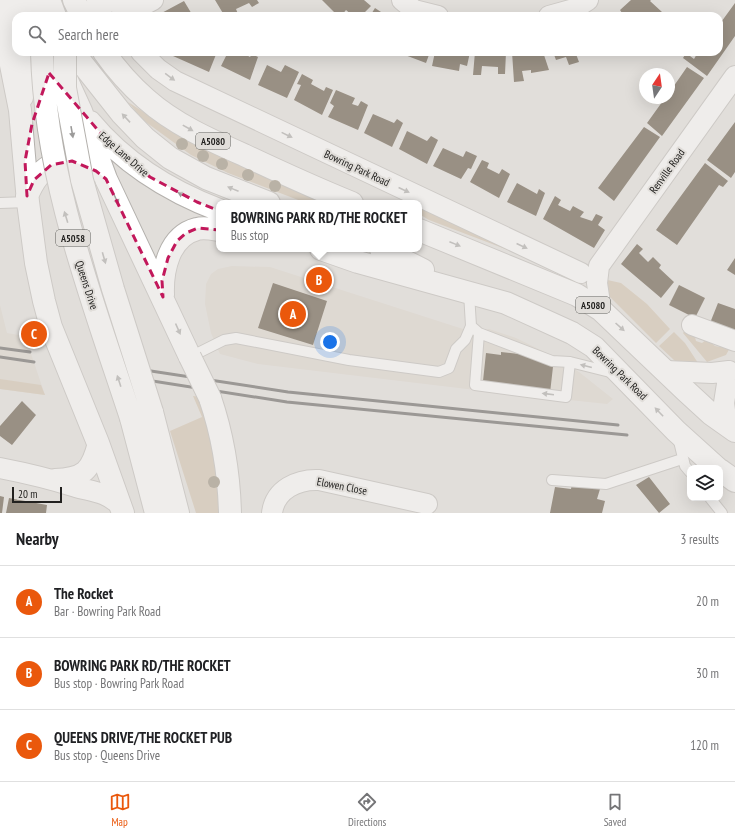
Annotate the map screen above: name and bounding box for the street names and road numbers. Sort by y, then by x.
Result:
street label: Edge Lane Drive [96,129,152,180]
road number: A5080 [196,133,230,149]
street label: Renville Road [646,146,688,196]
street label: Bowring Park Road [322,147,392,189]
road number: A5058 [56,230,90,246]
street label: Queens Drive [73,259,102,312]
road number: A5080 [576,297,610,313]
street label: Bowring Park Road [590,343,651,403]
street label: Elowen Close [316,474,369,498]

